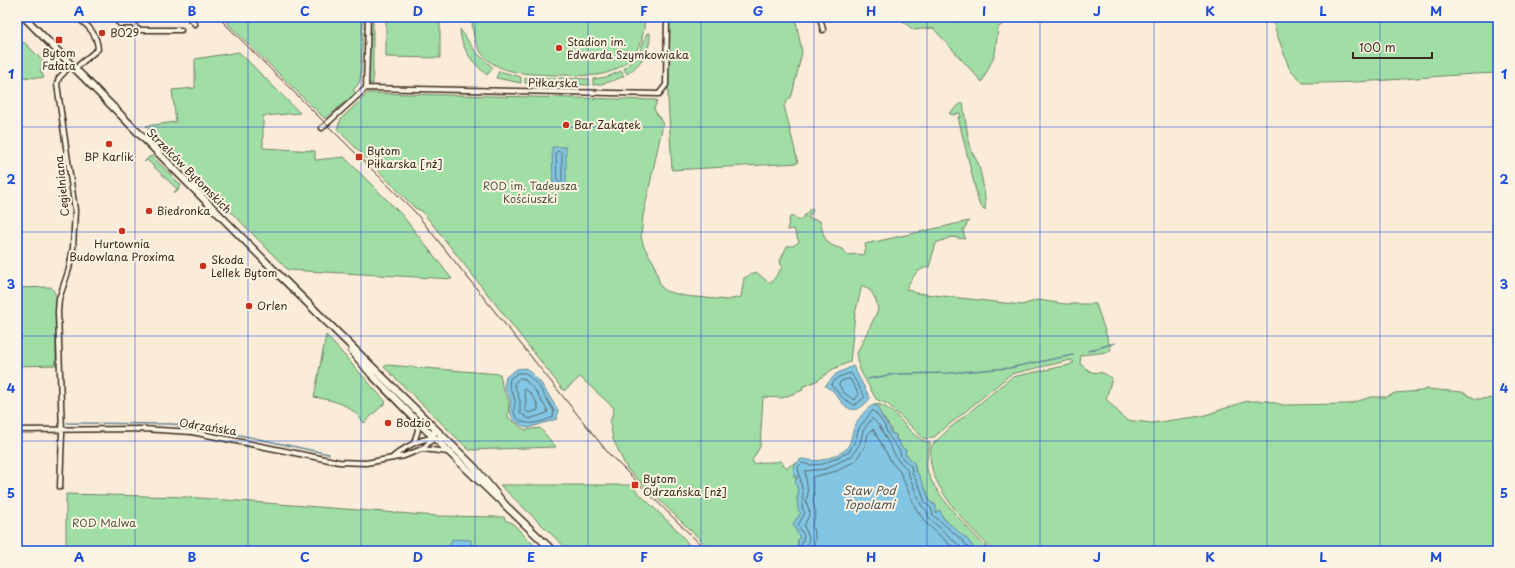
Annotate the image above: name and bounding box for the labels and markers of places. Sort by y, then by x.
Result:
place label: B029 [110,24,139,41]
marker: B029 [97,28,107,38]
place label: Stadion im. Edwarda Szymkowiaka [567,33,689,63]
marker: Bytom Fałata [54,35,64,45]
marker: Stadion im. Edwarda Szymkowiaka [554,43,564,53]
place label: Bytom Fałata [42,44,76,74]
place label: Bar Zakątek [574,116,641,133]
marker: Bar Zakątek [561,120,571,130]
marker: BP Karlik [104,139,114,149]
place label: Bytom Piłkarska [nż] [367,142,442,172]
place label: BP Karlik [84,148,134,165]
marker: Bytom Piłkarska [nż] [354,152,364,162]
place label: Biedronka [157,202,210,219]
marker: Biedronka [144,206,154,216]
marker: Hurtownia Budowlana Proxima [117,226,127,236]
place label: Hurtownia Budowlana Proxima [69,235,175,265]
place label: Skoda Lellek Bytom [211,251,277,281]
marker: Skoda Lellek Bytom [198,261,208,271]
place label: Orlen [257,297,288,314]
marker: Orlen [244,301,254,311]
place label: Bodzio [396,414,431,431]
marker: Bodzio [383,418,393,428]
place label: Bytom Odrzańska [nż] [643,470,727,500]
marker: Bytom Odrzańska [nż] [630,480,640,490]

